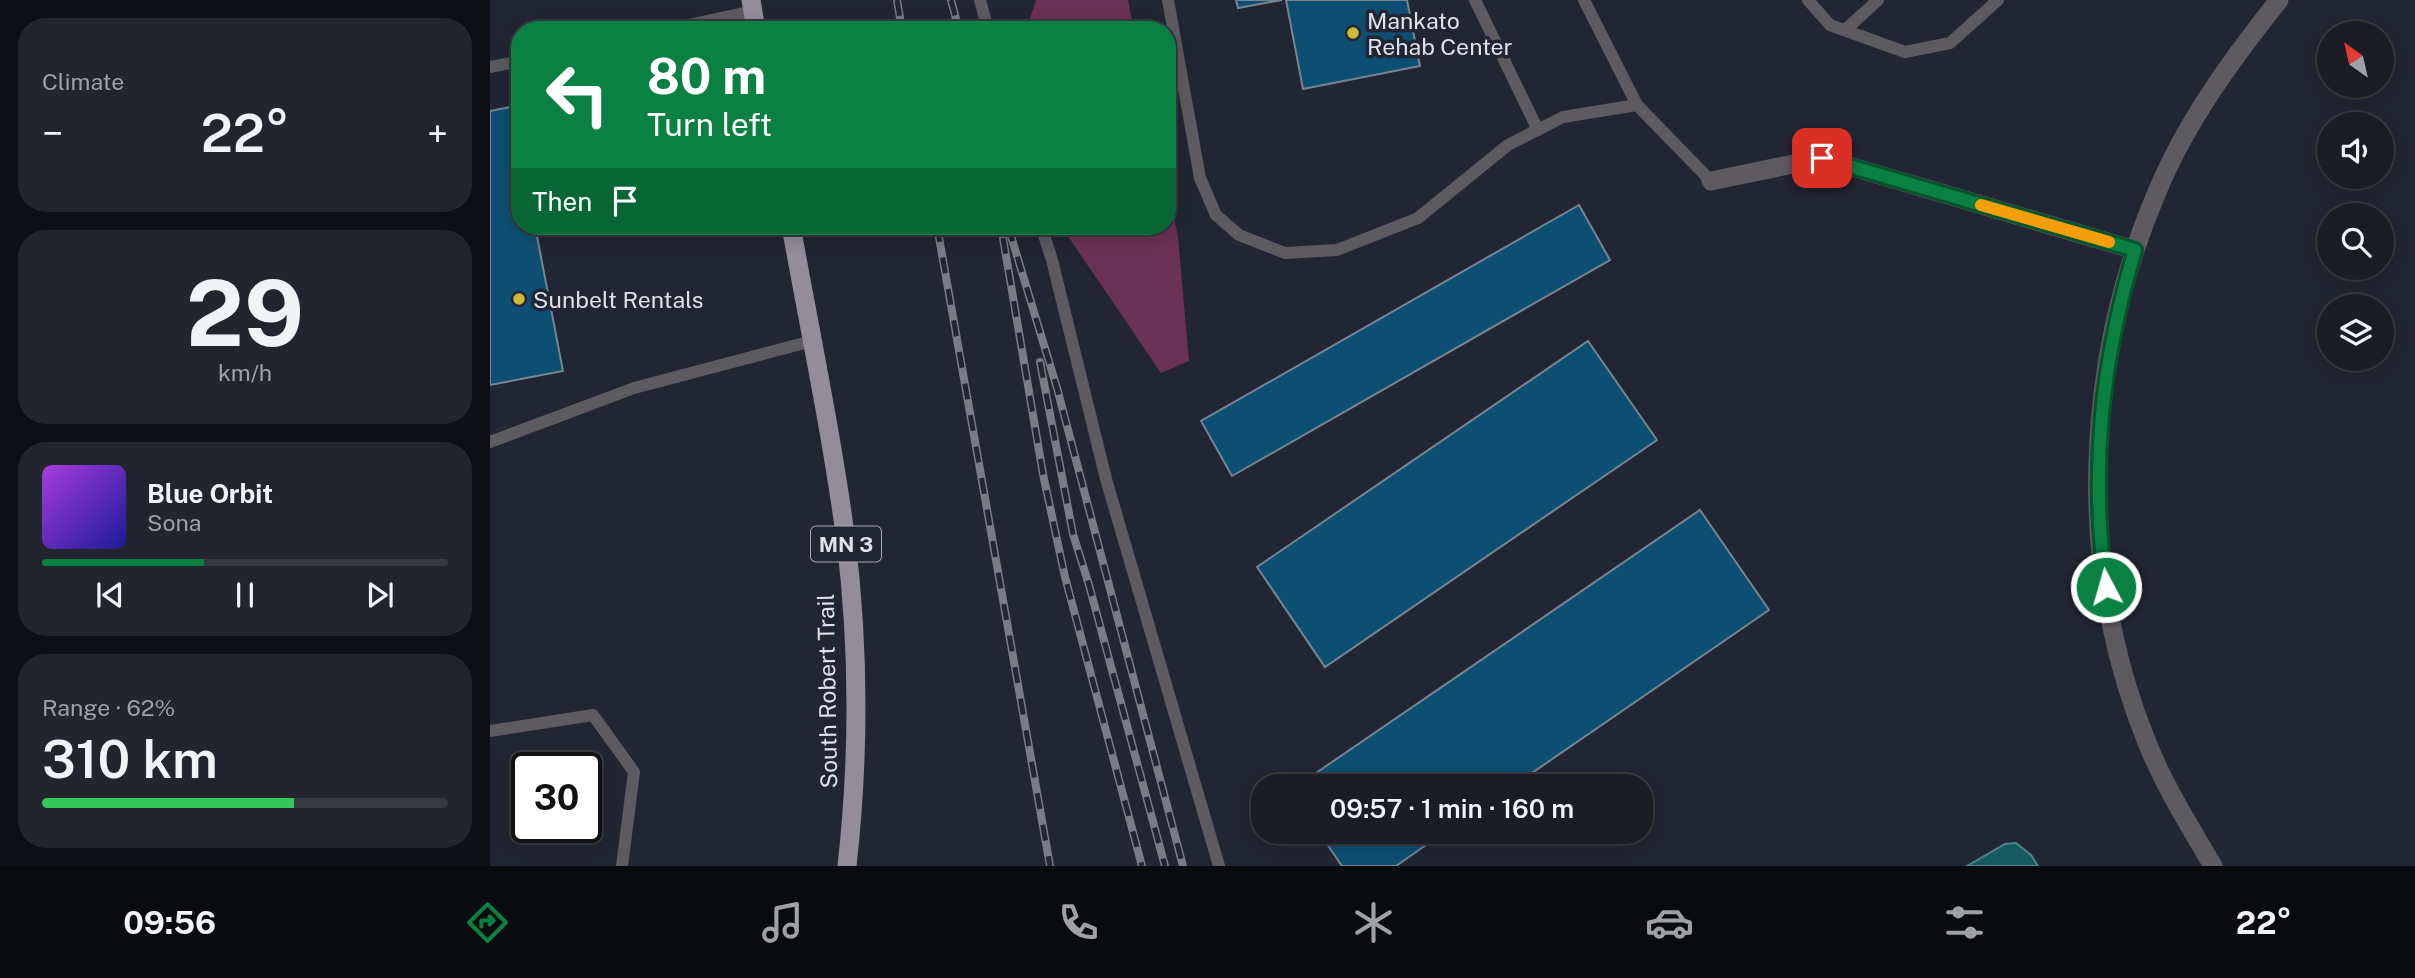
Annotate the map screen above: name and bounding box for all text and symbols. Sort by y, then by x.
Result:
place label: Mankato Rehab Center [1367,7,1513,60]
north arrow [2317,21,2394,98]
map controls [2317,21,2394,371]
marker: Mankato Rehab Center [1345,25,1361,41]
text: 80 m [647,47,766,105]
icon: left [532,49,623,140]
text: Climate [42,68,124,95]
text: 22° [201,103,289,164]
text: Turn left [647,106,772,143]
text: − [42,111,63,156]
text: + [427,111,448,156]
button: sound [2317,112,2394,189]
pin [1792,128,1852,188]
icon: arrive [1803,139,1841,177]
icon: arrive [606,182,644,220]
text: Then [532,186,592,217]
button: search [2317,203,2394,280]
text: 29 [186,260,304,366]
place label: Sunbelt Rentals [533,286,703,313]
marker: Sunbelt Rentals [511,291,527,307]
button: layers [2317,294,2394,371]
text: km/h [218,359,272,386]
text: Blue Orbit [147,478,273,509]
text: Sona [147,509,201,536]
road number: MN 3 [811,526,881,562]
position arrow [2069,550,2143,624]
icon: previous [91,576,129,614]
icon: pause [226,576,264,614]
icon: next [361,576,399,614]
street label: South Robert Trail [812,593,842,789]
text: Range · 62% [42,694,175,721]
text: 310 km [42,729,218,790]
speed limit sign: 30 [511,752,602,843]
text: 09:57 · 1 min · 160 m [1330,793,1574,824]
icon: directions [463,898,512,947]
icon: music [758,898,807,947]
icon: phone [1054,898,1103,947]
icon: climate [1349,898,1398,947]
icon: car [1645,898,1694,947]
icon: filters [1940,898,1989,947]
text: 09:56 [123,904,216,941]
text: 22° [2236,904,2292,941]

